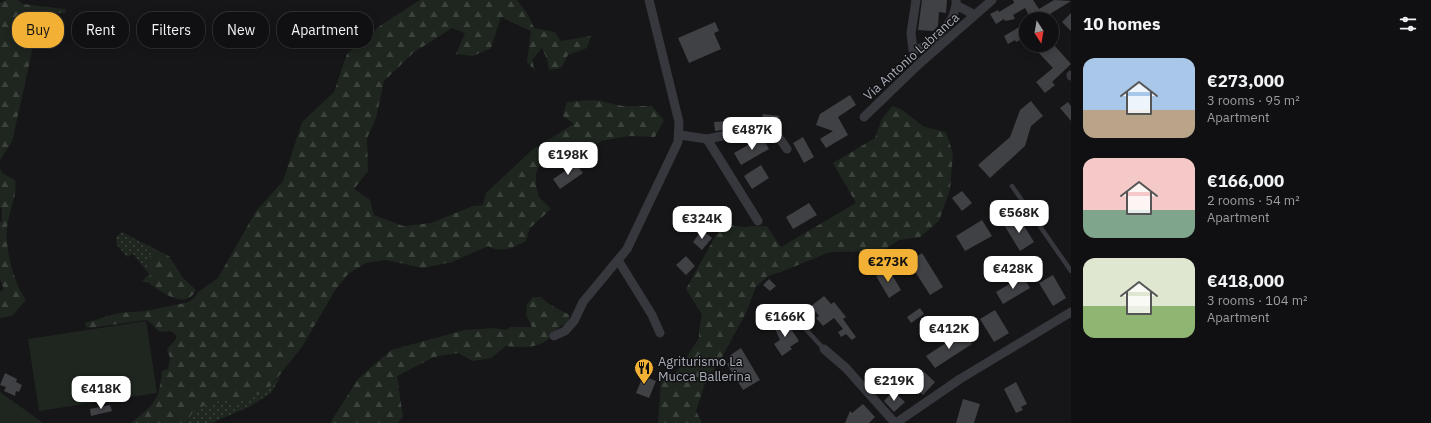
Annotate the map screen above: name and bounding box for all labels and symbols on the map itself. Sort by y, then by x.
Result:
street label: Via Antonio Labranca [860,9,963,104]
north arrow [1019,12,1059,52]
pin: €487K [724,117,780,151]
pin: €198K [540,142,596,176]
pin: €568K [991,200,1047,234]
pin: €324K [674,206,730,240]
pin: €273K [860,249,916,283]
pin: €428K [985,256,1041,290]
pin: €166K [757,304,813,338]
pin: €412K [921,316,977,350]
place label: Agriturismo La Mucca Ballerina [658,353,751,385]
restaurant icon: Agriturismo La Mucca Ballerina [633,357,655,385]
pin: €219K [866,368,922,402]
pin: €418K [73,376,129,410]

